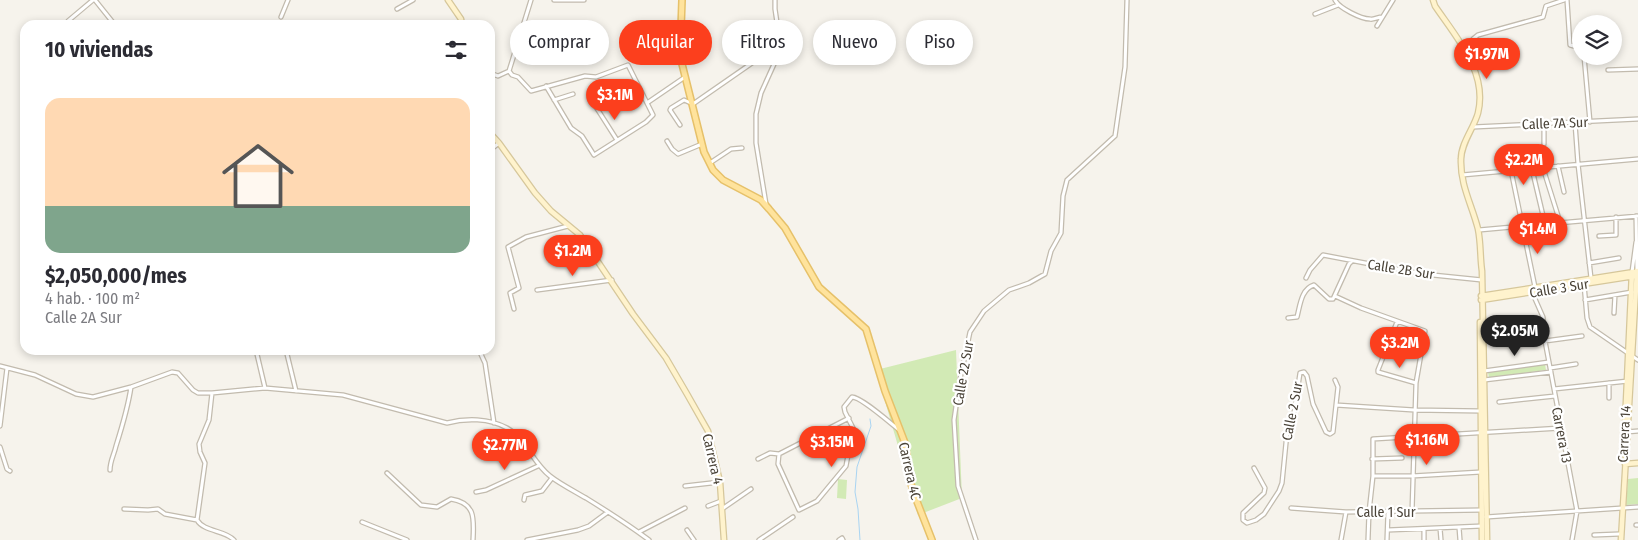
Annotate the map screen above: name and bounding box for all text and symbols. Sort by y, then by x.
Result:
map controls [1572,15,1622,65]
button: layers [1572,15,1622,65]
chip: Comprar [510,20,609,65]
chip: Alquilar [619,20,712,65]
chip: Filtros [722,20,803,65]
chip: Nuevo [813,20,896,65]
chip: Piso [906,20,973,65]
icon: filters [442,36,470,64]
text: 10 viviendas [45,37,153,63]
pin: $1.97M [1446,38,1528,80]
text: $1.97M [1465,44,1509,63]
pin: $3.1M [580,78,650,121]
text: $3.1M [597,85,633,104]
street label: Calle 7A Sur [1522,114,1589,133]
icon: home [213,131,303,221]
pin: $2.2M [1489,144,1559,186]
text: $2.2M [1505,150,1543,169]
pin: $1.4M [1503,212,1573,255]
text: $1.4M [1519,219,1557,238]
pin: $1.2M [538,234,608,277]
text: $1.2M [555,241,591,260]
street label: Calle 2B Sur [1366,256,1436,283]
text: $2,050,000/mes [45,263,187,289]
street label: Calle 3 Sur [1528,275,1590,302]
text: 4 hab. · 100 m² [45,289,140,308]
text: Calle 2A Sur [45,308,122,327]
pin: $2.05M [1474,314,1556,357]
text: $2.05M [1492,321,1538,340]
pin: $3.2M [1365,326,1435,369]
text: $3.2M [1381,333,1419,352]
street label: Calle 22 Sur [949,339,978,407]
street label: Calle 2 Sur [1278,380,1307,442]
street label: Carrera 14 [1615,405,1634,463]
street label: Carrera 13 [1548,406,1575,464]
pin: $1.16M [1386,424,1468,466]
pin: $3.15M [791,426,873,468]
pin: $2.77M [464,428,546,471]
text: $1.16M [1406,430,1448,449]
street label: Carrera 4 [698,432,727,486]
text: $3.15M [810,432,854,451]
text: $2.77M [483,435,527,454]
street label: Carrera 4C [895,441,924,502]
street label: Calle 1 Sur [1356,504,1416,521]

